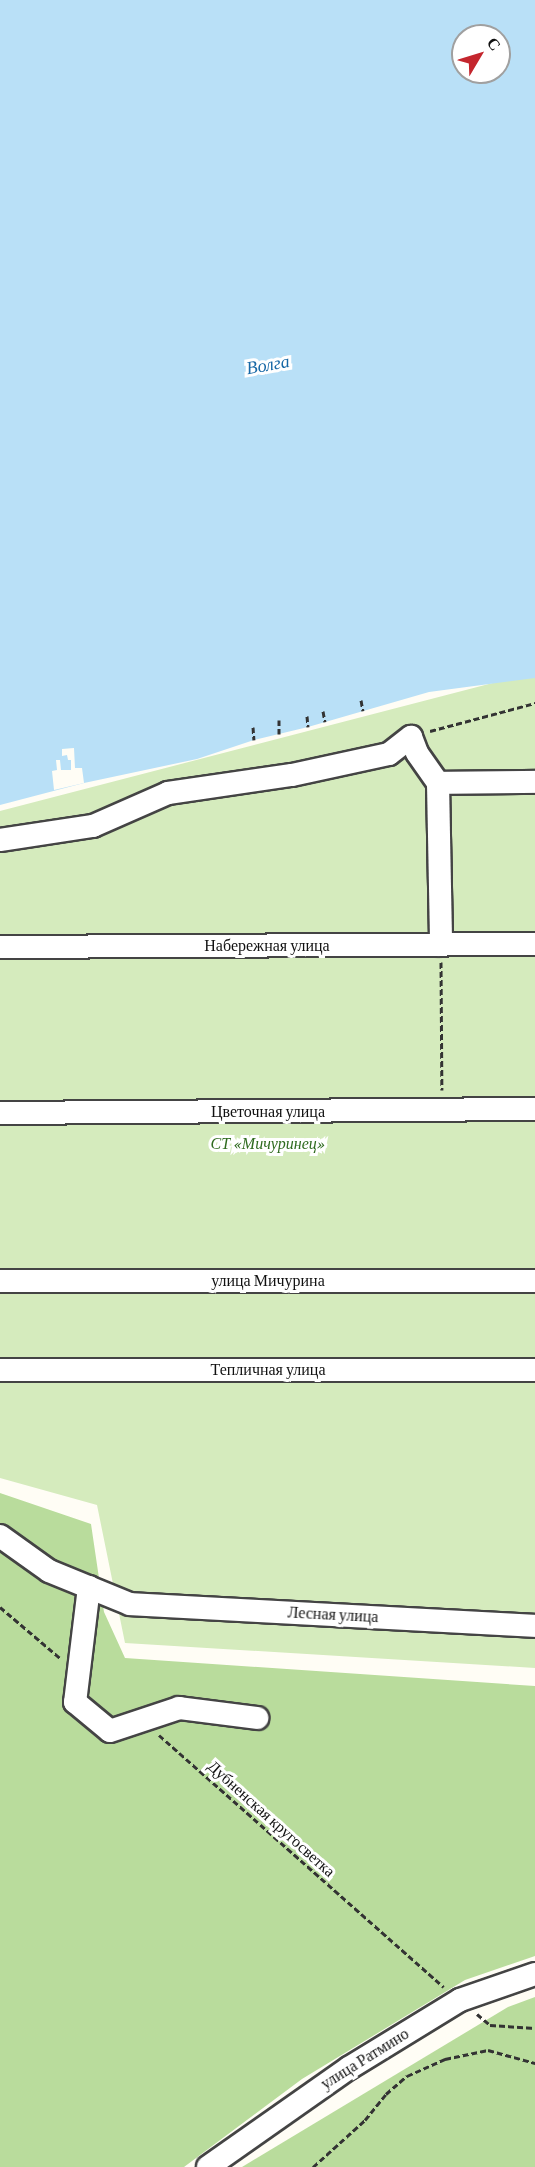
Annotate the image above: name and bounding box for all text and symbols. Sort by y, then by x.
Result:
north arrow [451,24,511,84]
text: С [484,34,504,54]
water label: Волга [245,351,291,379]
street label: Набережная улица [204,936,330,956]
street label: Цветочная улица [211,1102,325,1122]
park label: СТ «Мичуринец» [211,1134,325,1154]
street label: улица Мичурина [211,1271,325,1291]
street label: Тепличная улица [211,1360,325,1380]
street label: Лесная улица [287,1603,379,1627]
street label: Дубненская кругосветка [203,1757,339,1881]
street label: улица Ратмино [317,2024,413,2094]

